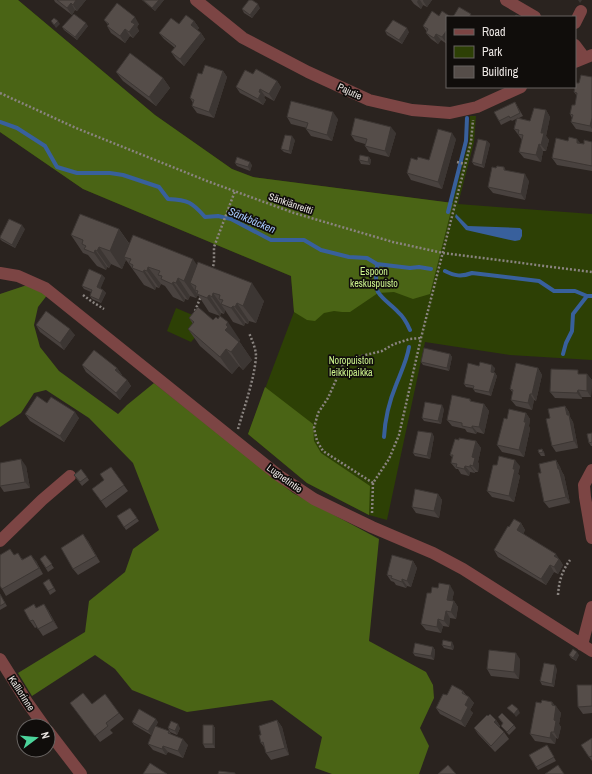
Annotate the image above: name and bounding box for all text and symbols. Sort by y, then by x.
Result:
legend [446,16,576,88]
text: Road [482,24,506,40]
text: Park [482,44,502,60]
text: Building [482,64,519,80]
street label: Pajutie [335,80,365,103]
street label: Sänkiänreitti [267,190,315,217]
water label: Sänkbäcken [226,204,278,236]
park label: Espoon keskuspuisto [350,265,398,290]
park label: Noropuiston leikkipaikka [329,354,373,379]
street label: Lugnetintie [264,461,305,496]
street label: Kalliorinne [5,673,38,714]
north arrow [16,718,56,758]
text: N [38,730,53,740]

